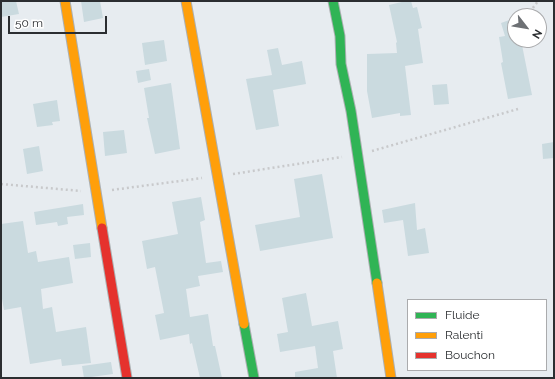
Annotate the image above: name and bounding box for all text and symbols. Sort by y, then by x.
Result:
scale bar [10,8,109,34]
north arrow [507,8,547,48]
text: 50 m [15,16,43,30]
text: N [529,27,545,41]
legend [407,299,547,371]
text: Fluide [445,308,480,322]
text: Ralenti [445,328,483,342]
text: Bouchon [445,348,495,362]

